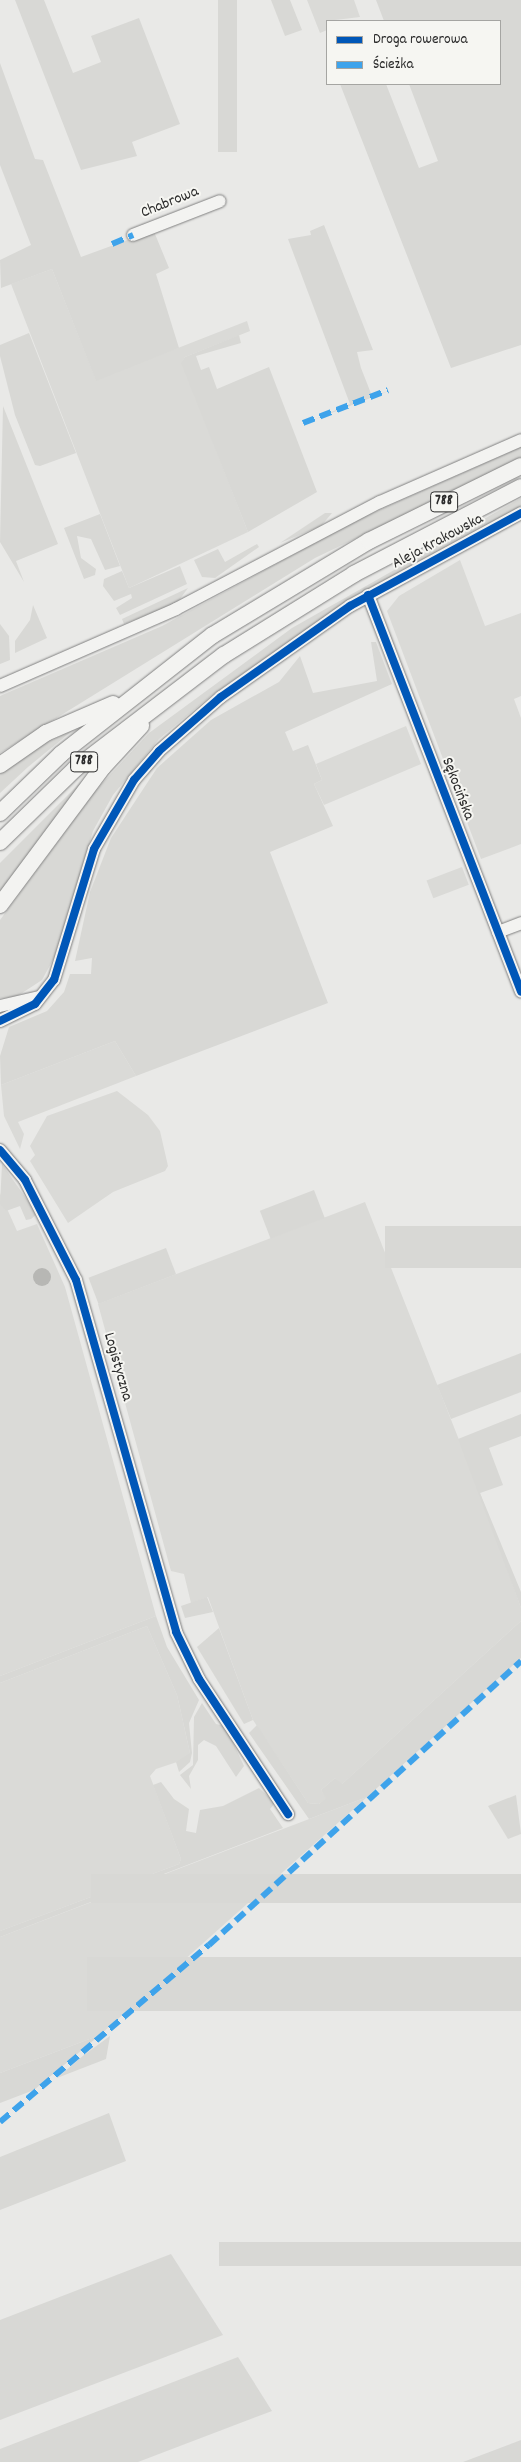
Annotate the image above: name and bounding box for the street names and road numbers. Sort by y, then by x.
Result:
street label: Chabrowa [138,183,202,223]
road number: 788 [429,490,459,514]
street label: Aleja Krakowska [389,510,487,574]
road number: 788 [69,750,99,774]
street label: Sękocińska [436,755,478,823]
street label: Logistyczna [98,1331,136,1403]

